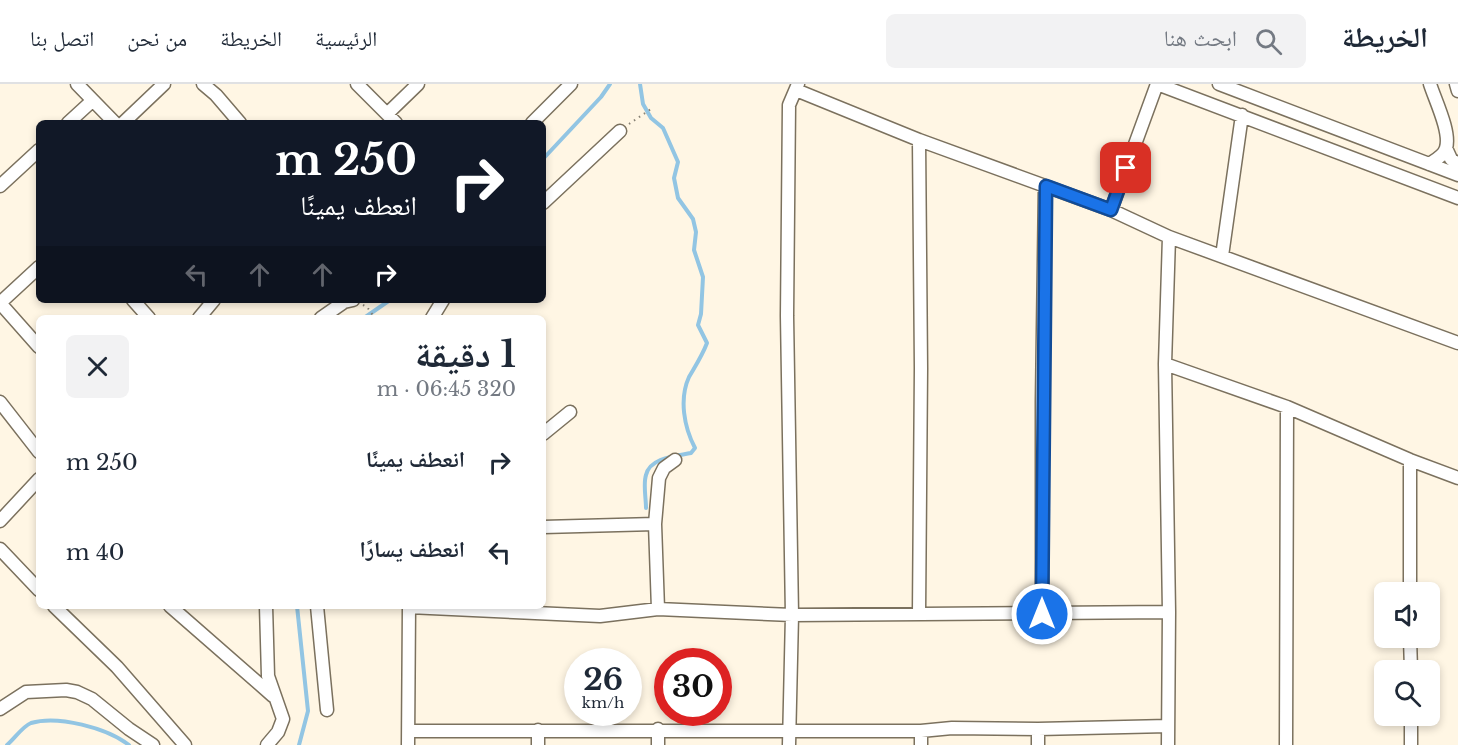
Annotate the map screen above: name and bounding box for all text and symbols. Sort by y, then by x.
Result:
search box [886,14,1306,68]
text: الخريطة [1342,20,1428,55]
text: ابحث هنا [1164,25,1237,52]
icon: search [1252,25,1285,58]
text: اتصل بنا [30,26,94,52]
text: من نحن [127,26,187,52]
text: الخريطة [220,26,282,52]
text: الرئيسية [315,26,377,52]
text: 250 m [275,134,417,186]
pin [1100,142,1151,193]
icon: right [438,144,516,222]
icon: arrive [1109,151,1142,184]
text: انعطف يمينًا [300,189,417,222]
icon: left [180,258,213,291]
icon: ahead [243,258,276,291]
icon: ahead [306,258,339,291]
icon: right [369,258,402,291]
text: 1 دقيقة [415,332,516,377]
button: close [66,335,129,398]
text: 320 m · 06:45 [377,377,516,401]
text: انعطف يمينًا [366,446,465,473]
icon: right [483,446,516,479]
text: 250 m [66,449,138,476]
text: انعطف يسارًا [359,536,465,563]
icon: left [483,536,516,569]
text: 40 m [66,539,125,566]
position arrow [1010,582,1074,646]
map controls [1374,582,1440,726]
button: sound [1374,582,1440,648]
speed limit sign: 30 [654,648,732,726]
button: search [1374,660,1440,726]
text: 26 [583,661,623,698]
text: km/h [582,693,624,712]

